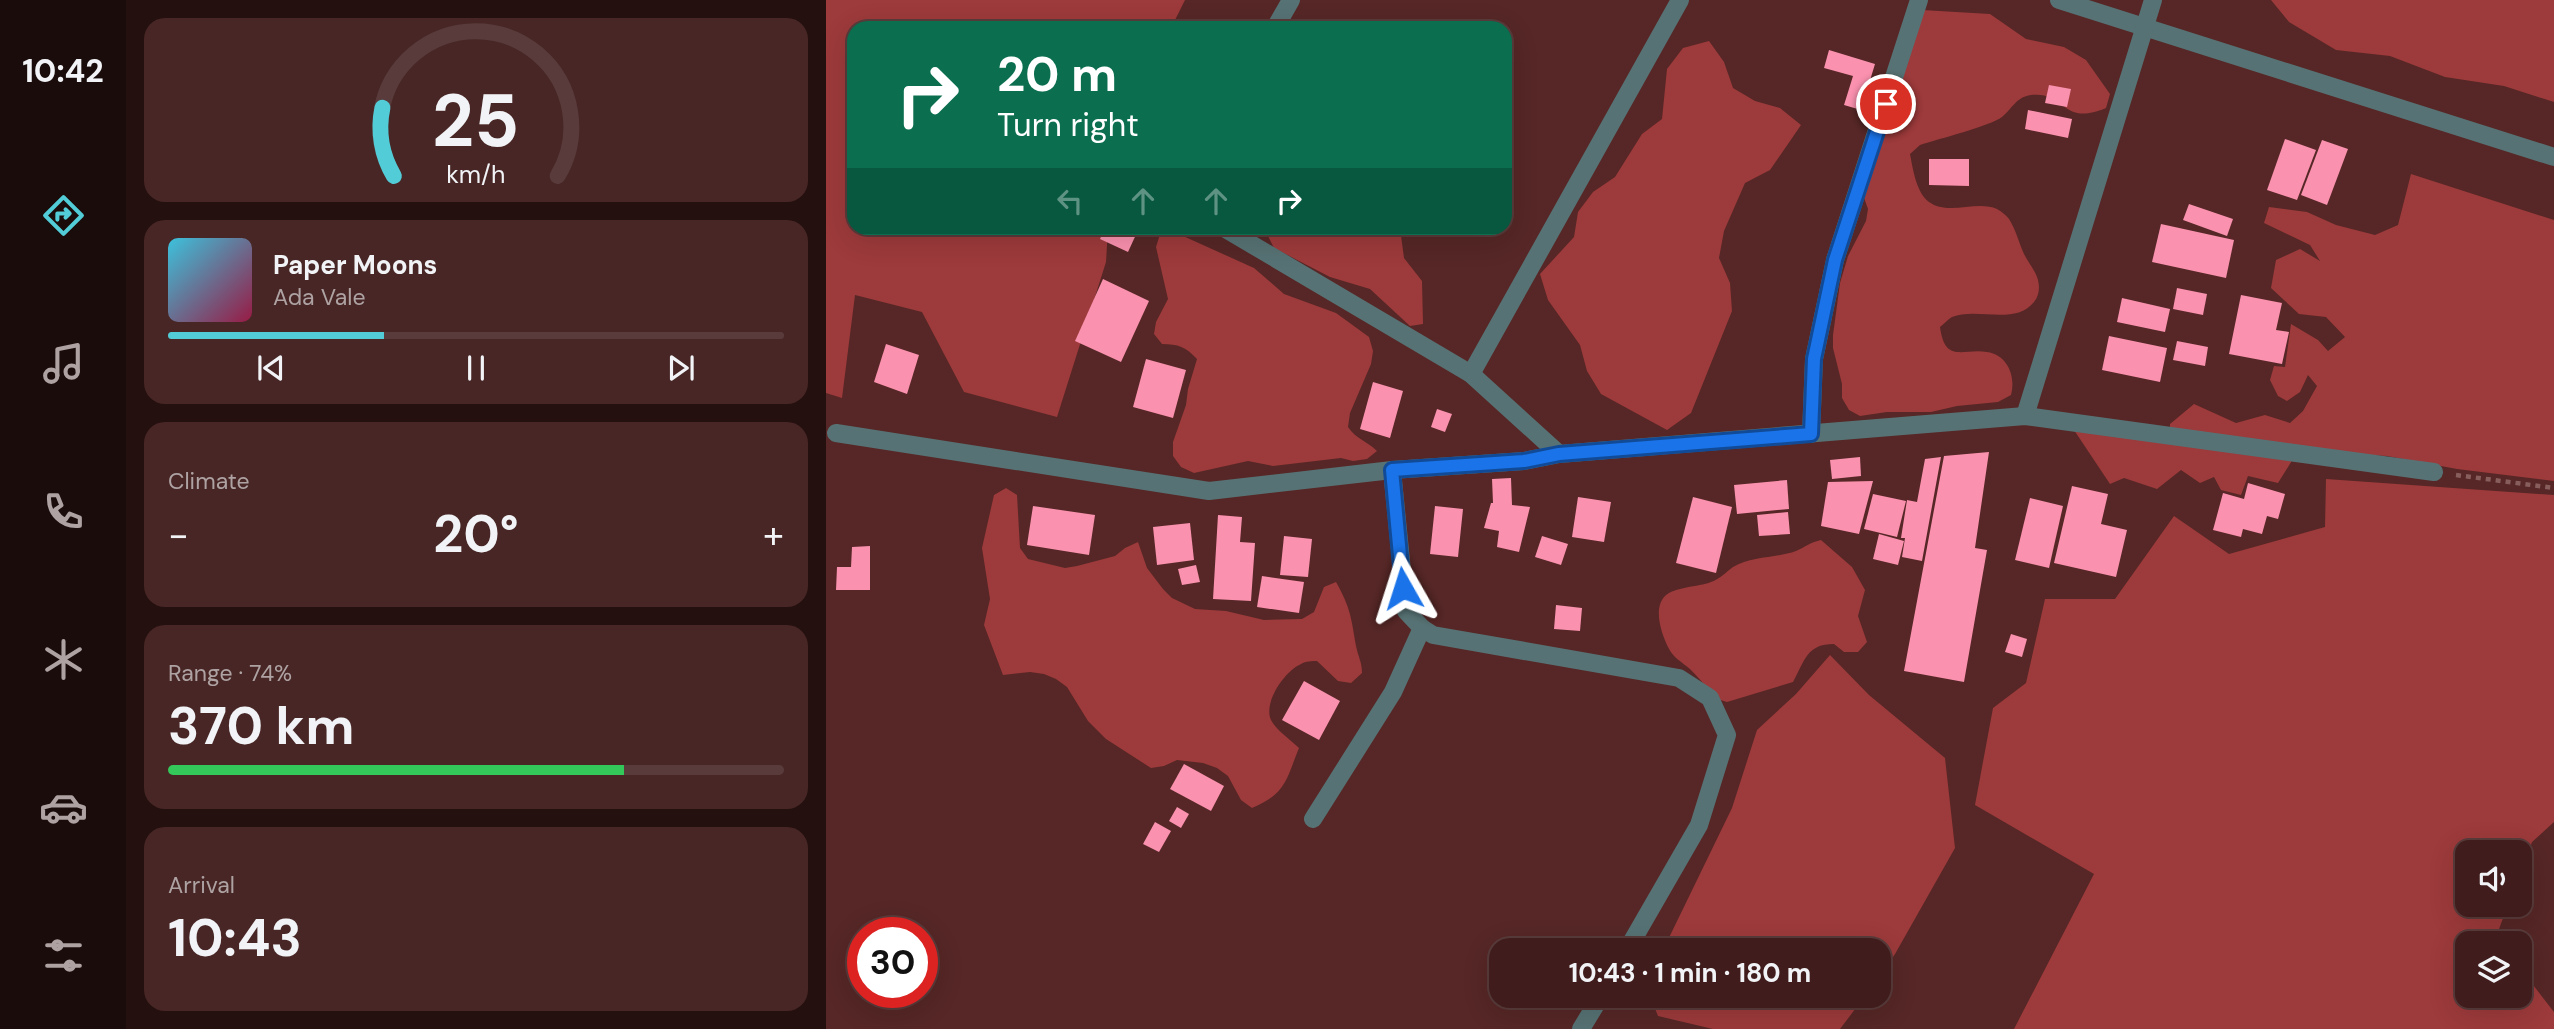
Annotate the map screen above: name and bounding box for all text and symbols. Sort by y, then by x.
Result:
text: 20 m [997,42,1117,106]
icon: right [882,49,973,140]
text: 10:42 [22,50,104,92]
text: 25 [432,74,520,169]
pin [1856,74,1916,134]
icon: arrive [1867,85,1905,123]
text: Turn right [997,104,1139,146]
text: km/h [446,158,506,191]
icon: left [1051,182,1089,220]
icon: ahead [1124,182,1162,220]
icon: ahead [1197,182,1235,220]
icon: right [1270,182,1308,220]
icon: directions [39,191,88,240]
text: Paper Moons [273,248,437,282]
text: Ada Vale [273,282,366,312]
icon: music [39,339,88,388]
icon: previous [252,349,290,387]
icon: pause [457,349,495,387]
icon: next [662,349,700,387]
text: Climate [168,466,250,496]
icon: phone [39,487,88,536]
text: 20° [433,500,519,568]
text: − [168,510,189,560]
text: + [763,510,784,560]
position arrow [1366,551,1440,625]
icon: climate [39,635,88,684]
text: Range · 74% [168,658,292,688]
text: 370 km [168,692,354,760]
icon: car [39,783,88,832]
map controls [2455,840,2532,1008]
button: sound [2455,840,2532,917]
text: Arrival [168,870,235,900]
text: 10:43 [168,904,302,972]
speed limit sign: 30 [847,917,938,1008]
icon: filters [39,931,88,980]
button: layers [2455,931,2532,1008]
text: 10:43 · 1 min · 180 m [1569,956,1811,990]

